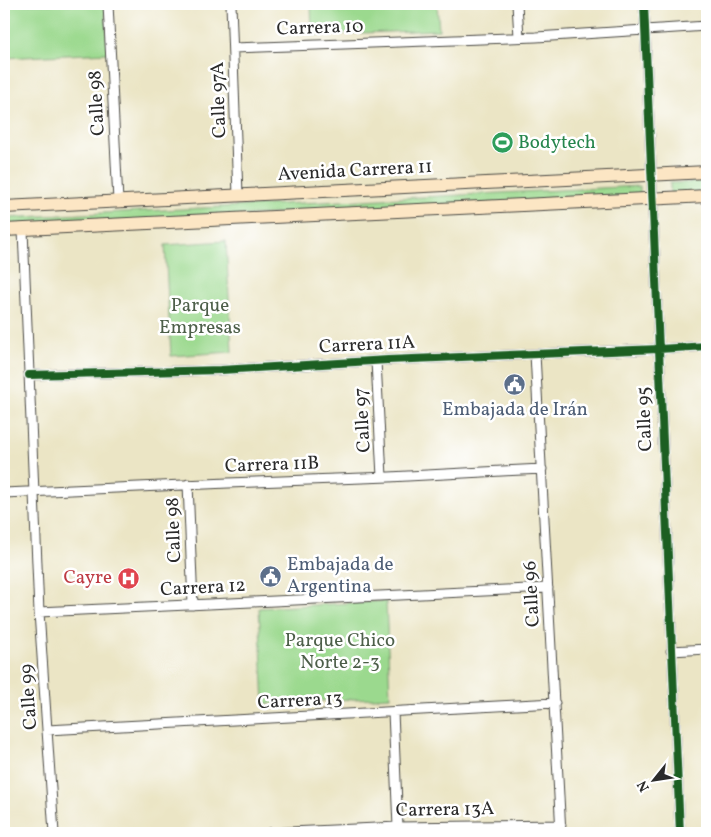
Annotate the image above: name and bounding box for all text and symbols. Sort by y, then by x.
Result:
street label: Carrera 10 [276,13,364,43]
street label: Calle 97A [205,61,233,139]
street label: Calle 98 [82,70,112,136]
place label: Bodytech [518,130,596,156]
sports icon: Bodytech [490,131,514,155]
street label: Avenida Carrera 11 [277,154,433,188]
park label: Parque Empresas [159,293,241,341]
street label: Carrera 11A [318,330,416,360]
public building icon: Embajada de Irán [503,372,527,396]
street label: Calle 95 [631,386,659,452]
street label: Calle 97 [348,387,378,453]
place label: Embajada de Irán [442,397,588,423]
street label: Carrera 11B [224,450,320,480]
street label: Calle 98 [160,497,188,563]
place label: Embajada de Argentina [287,552,394,600]
street label: Calle 96 [517,560,547,628]
public building icon: Embajada de Argentina [259,564,283,588]
place label: Cayre [63,565,112,591]
hospital icon: Cayre [116,566,140,590]
street label: Carrera 12 [160,573,246,603]
park label: Parque Chico Norte 2-3 [285,628,395,676]
street label: Calle 99 [14,663,44,731]
street label: Carrera 13 [257,686,343,716]
north arrow [628,754,678,804]
text: N [633,777,655,795]
street label: Carrera 13A [396,796,494,824]

